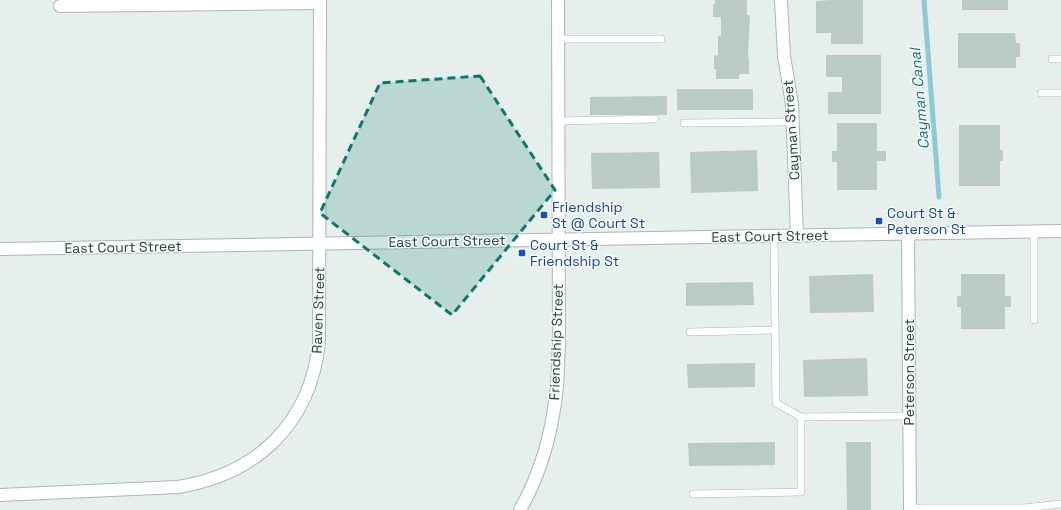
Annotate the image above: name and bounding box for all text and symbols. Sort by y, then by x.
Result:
water label: Cayman Canal [905,45,933,150]
street label: Cayman Street [779,79,803,181]
place label: Friendship St @ Court St [552,198,645,232]
place label: Court St & Peterson St [887,204,966,238]
marker: Friendship St @ Court St [539,210,549,220]
marker: Court St & Peterson St [874,216,884,226]
street label: East Court Street [711,226,829,246]
street label: East Court Street [388,231,506,251]
place label: Court St & Friendship St [530,236,619,270]
street label: East Court Street [64,237,182,257]
marker: Court St & Friendship St [517,248,527,258]
street label: Raven Street [307,266,329,354]
street label: Friendship Street [545,283,567,401]
street label: Peterson Street [900,319,918,425]

